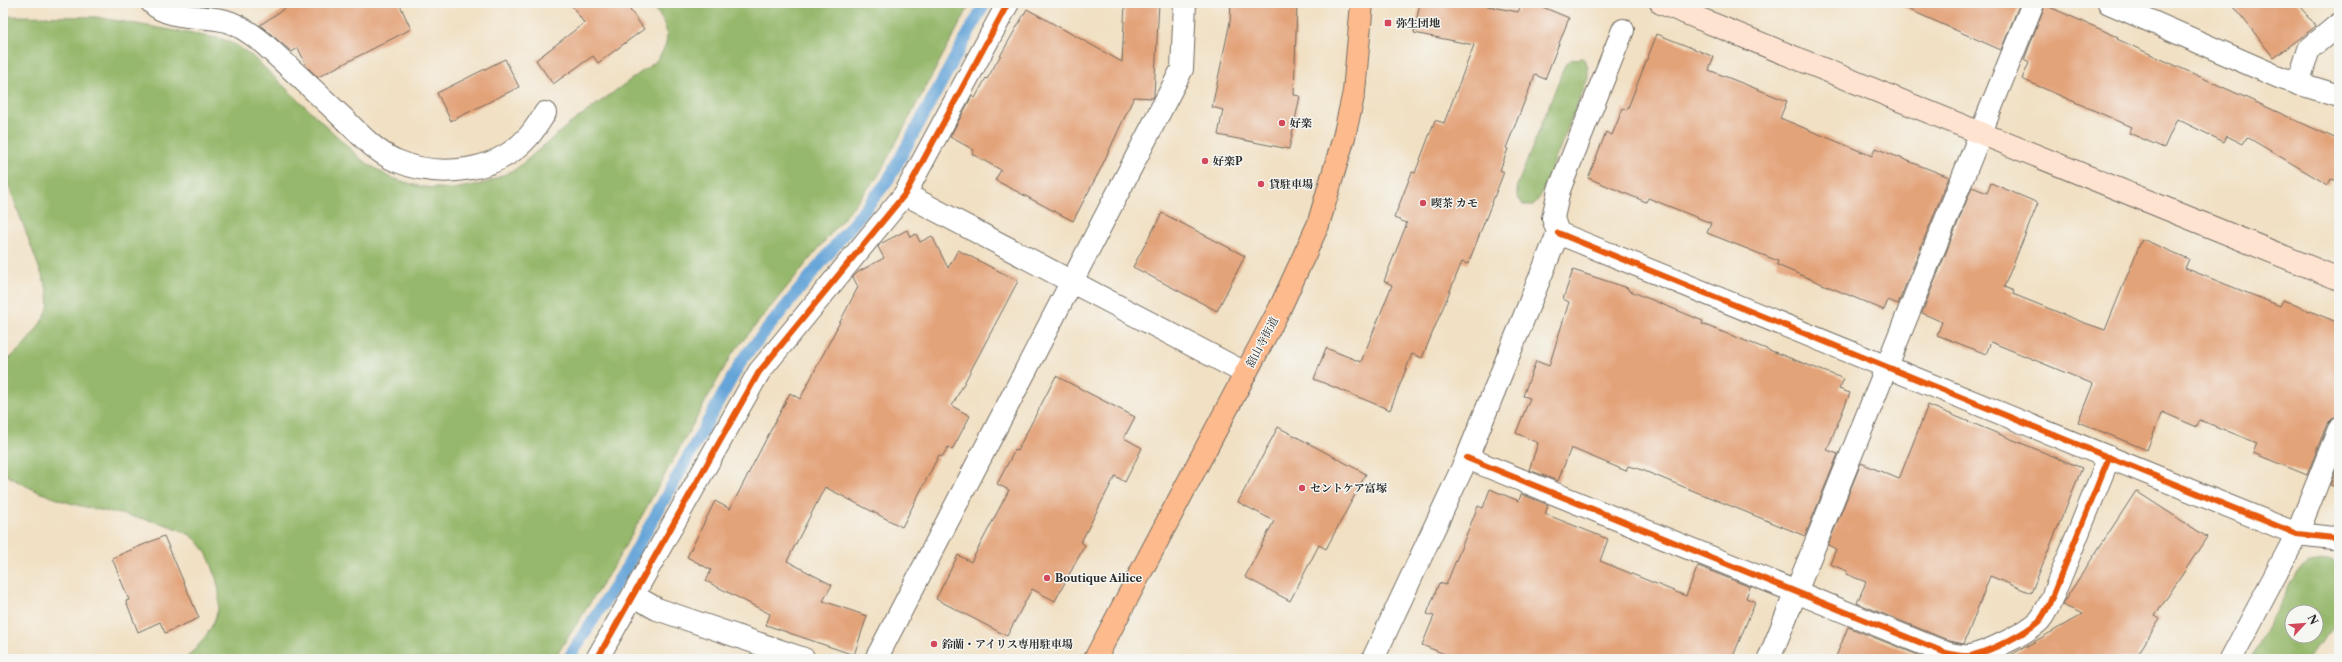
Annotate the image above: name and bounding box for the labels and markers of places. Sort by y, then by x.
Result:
place label: 弥生団地 [1396,16,1441,30]
marker: 弥生団地 [1383,18,1393,28]
place label: 好楽 [1290,116,1312,130]
marker: 好楽 [1277,118,1287,128]
place label: 好楽P [1213,154,1243,168]
marker: 好楽P [1200,156,1210,166]
place label: 貸駐車場 [1269,177,1313,191]
marker: 貸駐車場 [1256,179,1266,189]
place label: 喫茶 カモ [1431,196,1478,210]
marker: 喫茶 カモ [1418,198,1428,208]
place label: セントケア富塚 [1310,481,1388,495]
marker: セントケア富塚 [1297,483,1307,493]
place label: Boutique Ailice [1055,571,1143,585]
marker: Boutique Ailice [1042,573,1052,583]
place label: 鈴蘭・アイリス専用駐車場 [942,637,1073,651]
marker: 鈴蘭・アイリス専用駐車場 [929,639,939,649]

